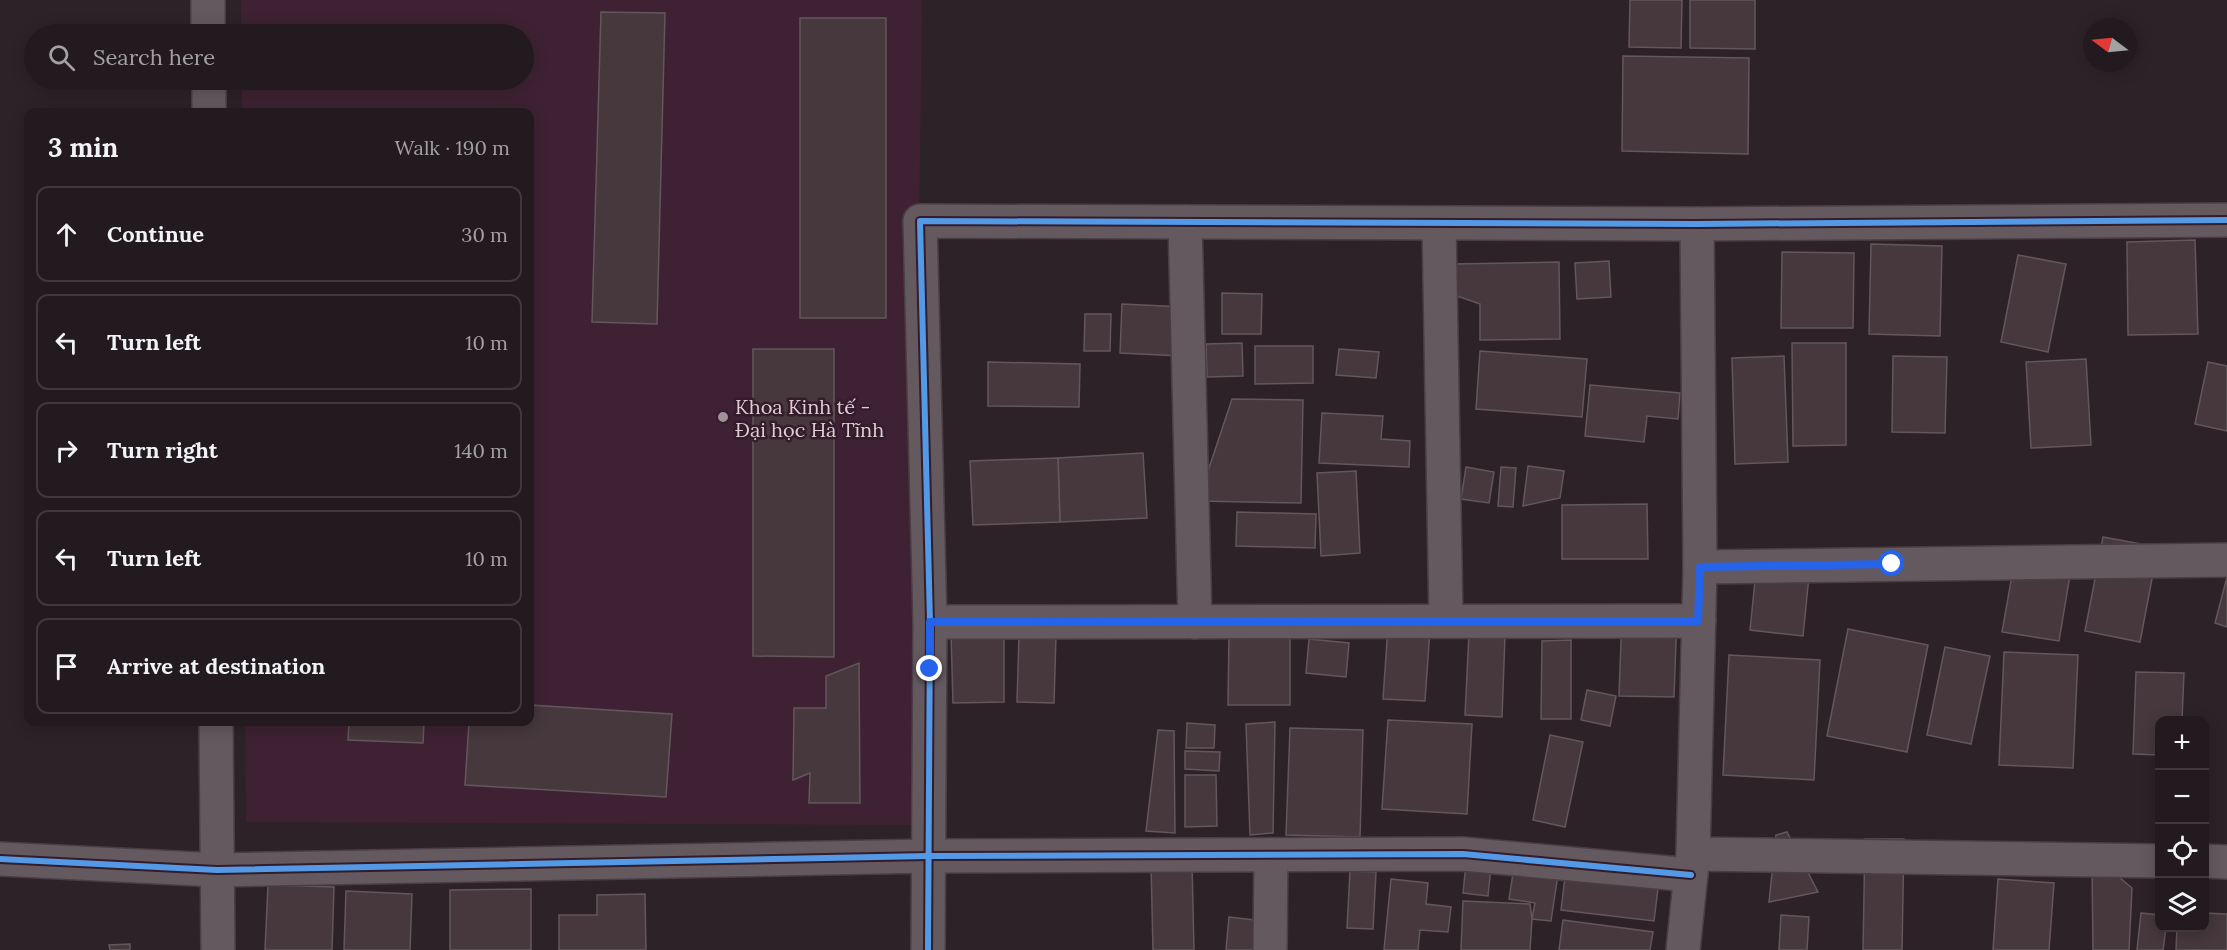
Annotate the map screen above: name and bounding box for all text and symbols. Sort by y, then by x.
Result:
north arrow [2083,18,2137,72]
search box [24,24,534,90]
icon: search [45,41,78,74]
text: Search here [93,43,215,71]
text: 3 min [48,131,118,164]
text: Walk · 190 m [394,135,510,160]
icon: ahead [50,218,83,251]
text: Continue [107,220,204,248]
text: 30 m [461,222,508,247]
icon: left [50,326,83,359]
text: Turn left [107,328,201,356]
text: 10 m [465,330,508,355]
place label: Khoa Kinh tế - Đại học Hà Tĩnh [735,394,884,442]
marker: Khoa Kinh tế - Đại học Hà Tĩnh [716,410,730,424]
icon: right [50,434,83,467]
text: Turn right [107,436,218,464]
text: 140 m [454,438,508,463]
icon: left [50,542,83,575]
text: Turn left [107,544,201,572]
text: 10 m [465,546,508,571]
route start [1878,550,1904,576]
icon: arrive [50,650,83,683]
text: Arrive at destination [107,652,325,680]
route end [916,655,942,681]
map controls [2155,716,2209,932]
button: + [2155,716,2209,770]
button: − [2155,770,2209,824]
button: locate [2155,824,2209,878]
button: layers [2155,878,2209,932]

